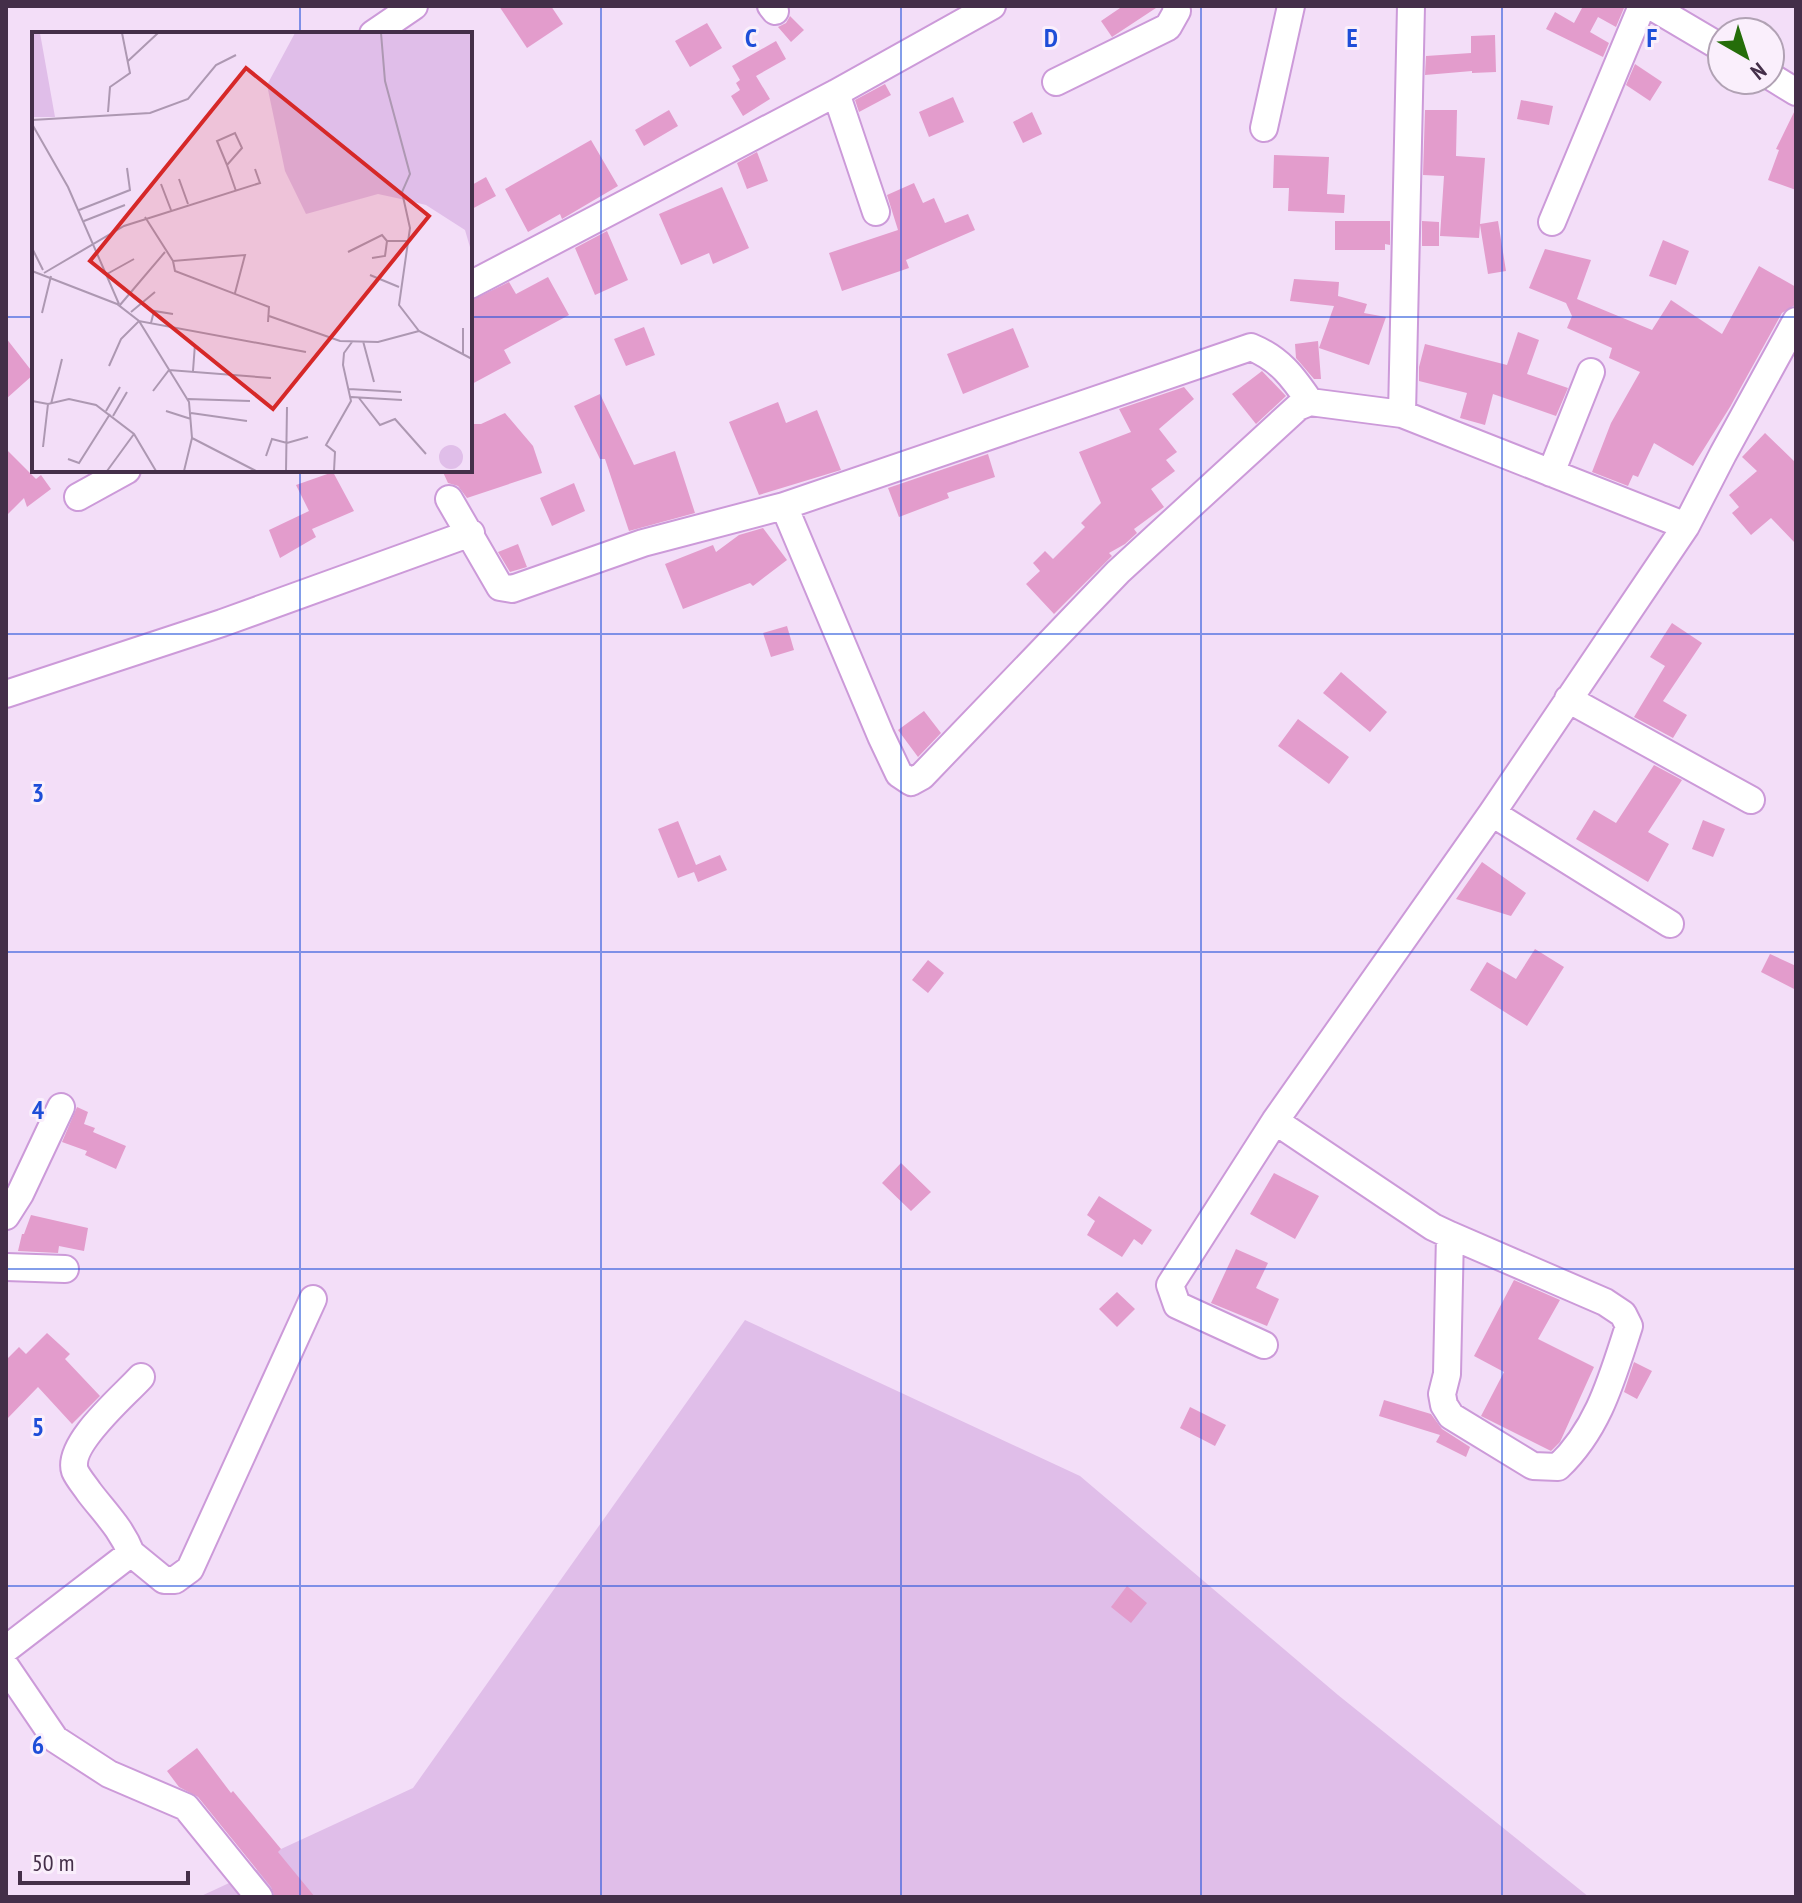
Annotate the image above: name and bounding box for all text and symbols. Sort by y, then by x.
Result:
north arrow [1706,16,1786,96]
text: C [745,21,757,54]
text: D [1044,21,1058,54]
text: E [1346,21,1358,54]
text: F [1647,21,1658,54]
inset map [32,32,472,472]
text: N [1745,57,1772,86]
text: 3 [32,776,44,809]
text: 4 [32,1093,45,1126]
text: 5 [32,1410,44,1443]
text: 6 [32,1728,44,1761]
scale bar [20,1835,188,1885]
text: 50 m [32,1847,74,1878]

